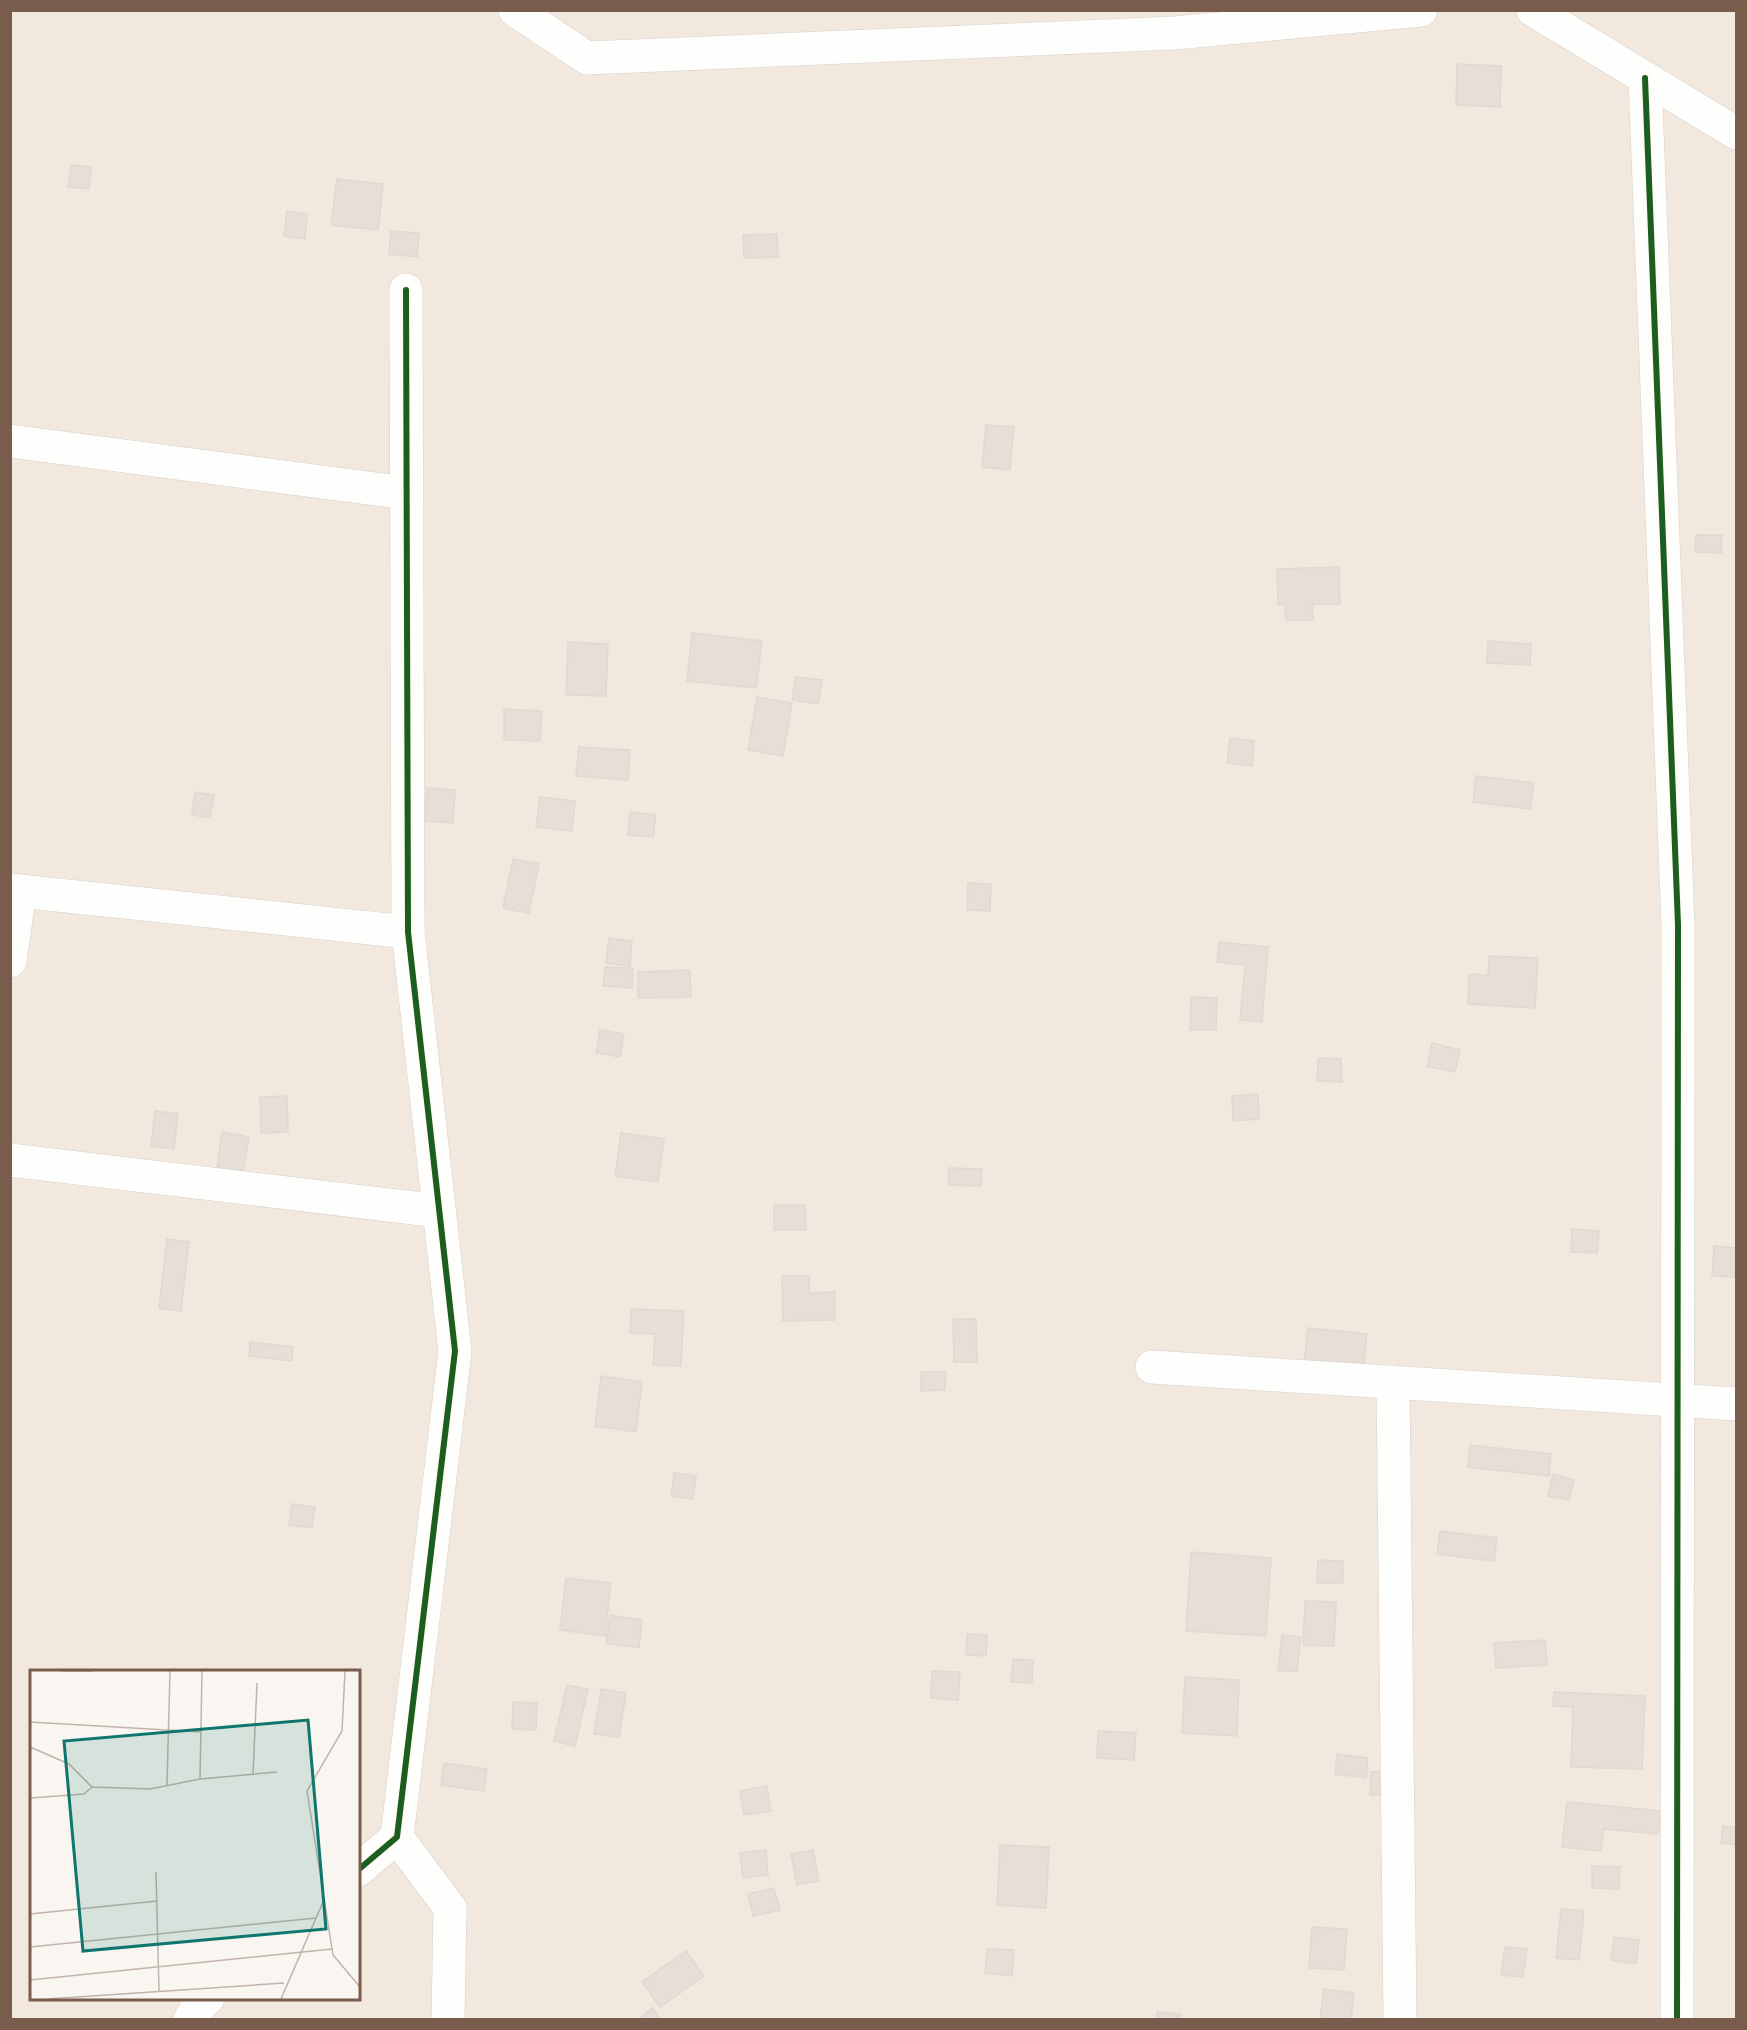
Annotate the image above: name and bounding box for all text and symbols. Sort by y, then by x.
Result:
inset map [30,1670,360,2000]

